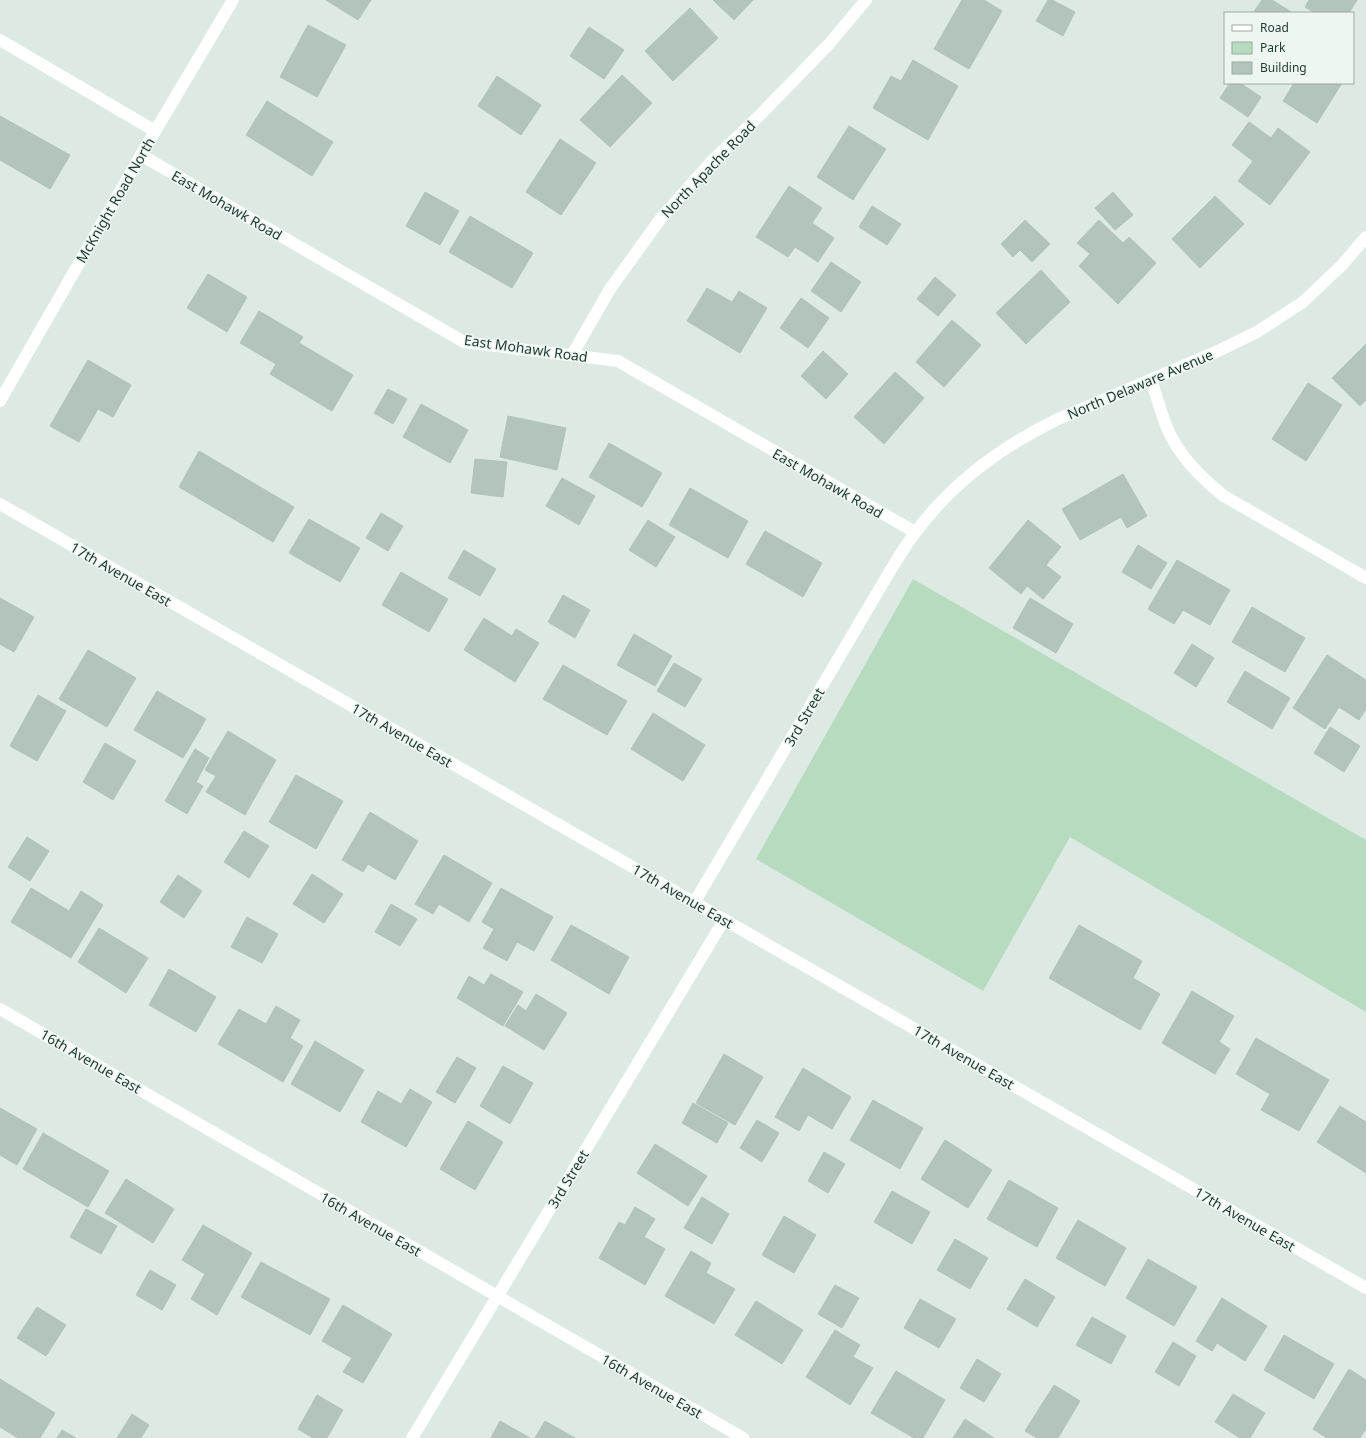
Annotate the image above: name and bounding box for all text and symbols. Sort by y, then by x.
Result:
legend [1224,12,1354,84]
text: Road [1260,19,1289,36]
text: Park [1260,39,1286,56]
text: Building [1260,59,1307,76]
street label: North Apache Road [657,116,759,222]
street label: McKnight Road North [71,134,159,266]
street label: East Mohawk Road [168,166,286,244]
street label: East Mohawk Road [463,330,589,366]
street label: North Delaware Avenue [1064,345,1216,423]
street label: East Mohawk Road [769,444,887,522]
street label: 17th Avenue East [67,537,175,611]
street label: 3rd Street [780,684,828,750]
street label: 17th Avenue East [348,698,456,772]
street label: 17th Avenue East [629,859,737,933]
street label: 17th Avenue East [910,1020,1018,1094]
street label: 16th Avenue East [37,1024,145,1098]
street label: 3rd Street [543,1146,593,1212]
street label: 17th Avenue East [1191,1182,1299,1256]
street label: 16th Avenue East [317,1187,425,1261]
street label: 16th Avenue East [598,1349,706,1423]

